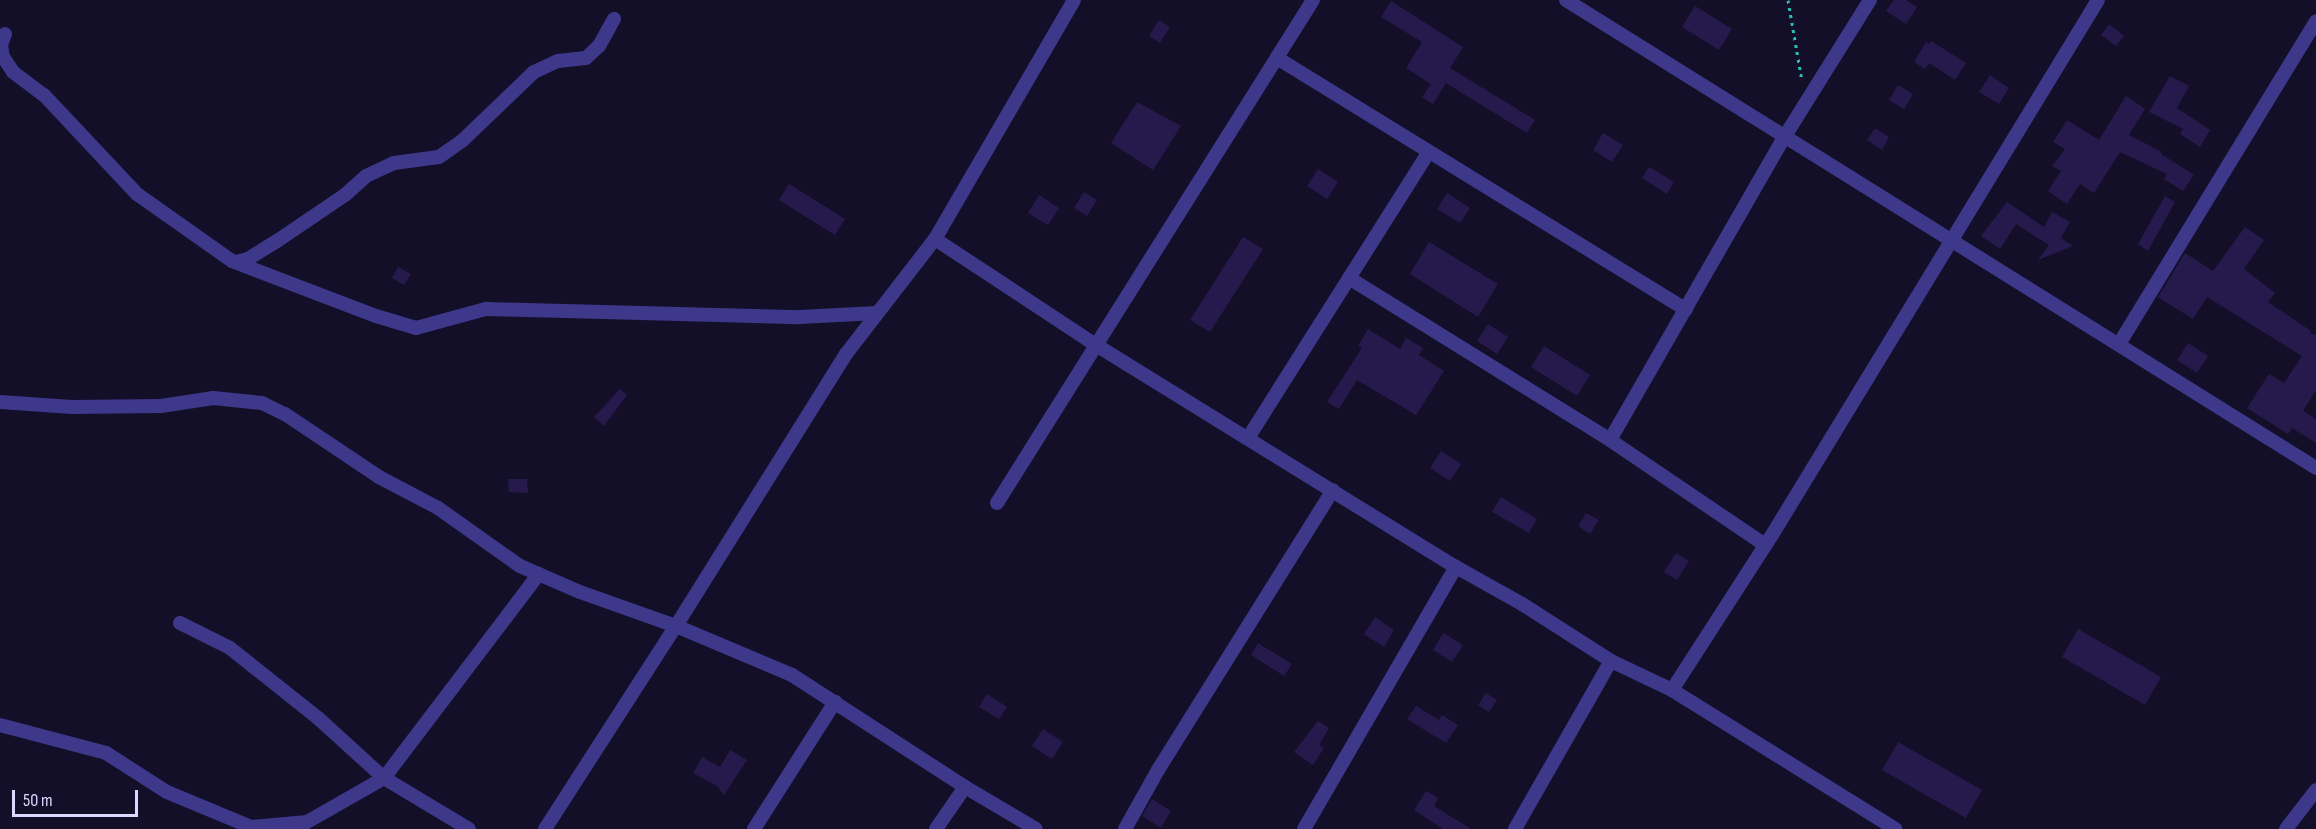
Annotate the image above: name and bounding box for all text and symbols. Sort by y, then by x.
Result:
scale bar [15,778,141,816]
text: 50 m [23,790,53,811]

